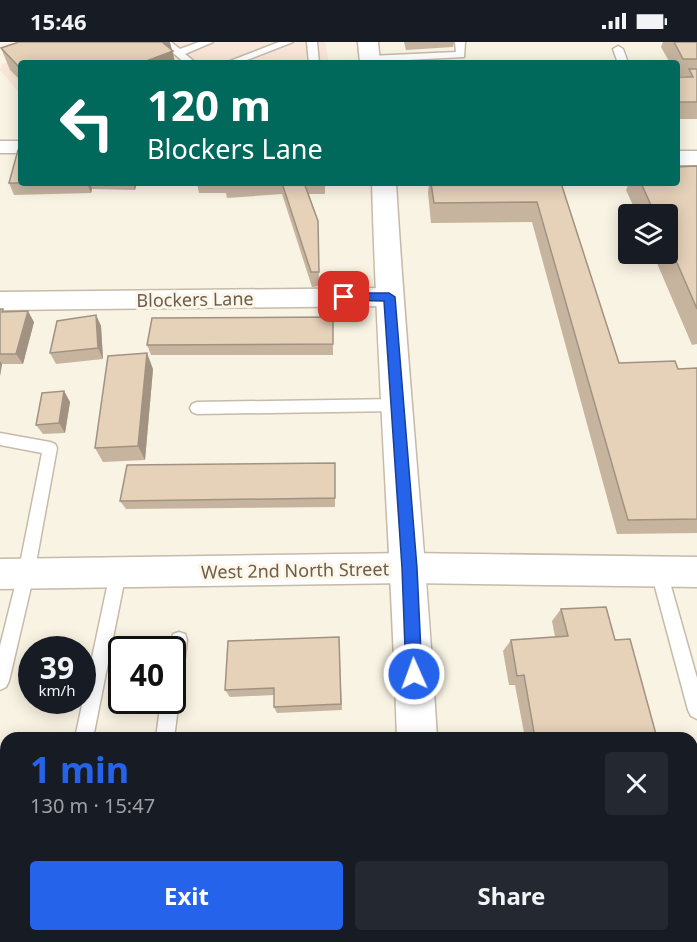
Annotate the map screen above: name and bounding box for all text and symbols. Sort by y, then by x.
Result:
text: 15:46 [30,6,87,36]
text: 120 m [147,76,271,133]
icon: left [48,84,126,162]
text: Blockers Lane [147,130,323,167]
map controls [618,204,678,264]
button: layers [618,204,678,264]
pin [318,271,369,322]
icon: arrive [327,280,360,313]
street label: Blockers Lane [136,286,254,312]
street label: West 2nd North Street [201,556,390,584]
speed limit sign: 40 [108,636,186,714]
position arrow [382,642,446,706]
text: 39 [40,647,74,688]
text: km/h [39,680,75,700]
text: 1 min [30,745,129,794]
button: close [605,752,668,815]
text: 130 m · 15:47 [30,792,155,819]
button: Exit [30,861,343,930]
button: Share [355,861,668,930]

